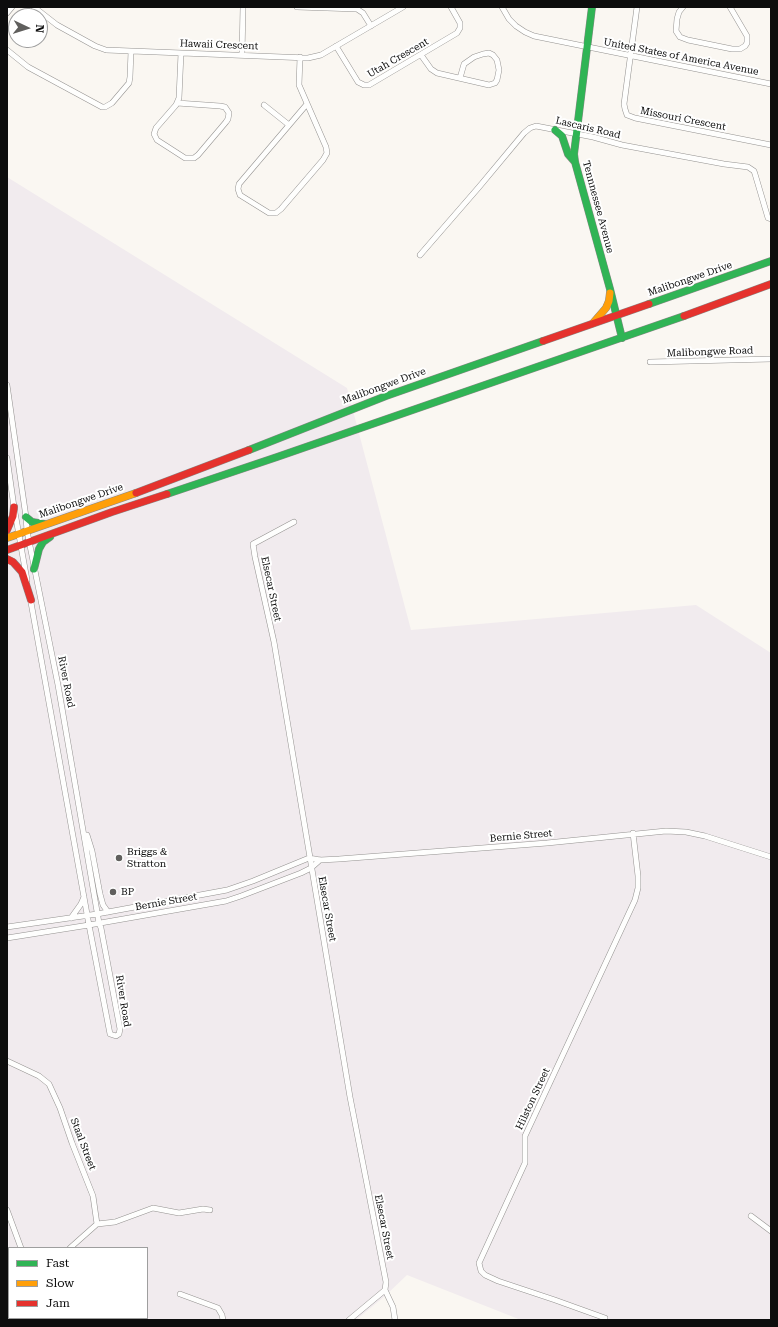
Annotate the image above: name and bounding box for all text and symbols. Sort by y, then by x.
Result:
north arrow [8,8,48,48]
text: N [33,24,46,33]
street label: Utah Crescent [365,36,431,80]
street label: United States of America Avenue [602,36,760,78]
street label: Hawaii Crescent [180,38,258,52]
street label: Missouri Crescent [639,105,727,133]
street label: Lascaris Road [554,115,622,141]
street label: Tennnessee Avenue [580,159,616,255]
street label: Malibongwe Drive [646,259,734,299]
street label: Malibongwe Road [667,344,753,360]
street label: Malibongwe Drive [341,365,427,407]
street label: Malibongwe Drive [37,481,125,521]
street label: Elsecar Street [258,555,284,623]
street label: River Road [55,655,77,709]
street label: Bernie Street [489,827,553,845]
place label: Briggs & Stratton [127,846,167,870]
marker: Briggs & Stratton [114,853,124,863]
street label: Elsecar Street [315,875,339,943]
place label: BP [121,886,134,898]
marker: BP [108,887,118,897]
street label: Bernie Street [134,891,198,913]
street label: River Road [113,974,133,1028]
street label: Hilston Street [513,1066,553,1132]
street label: Staal Street [68,1116,98,1172]
street label: Elsecar Street [372,1193,396,1261]
legend [8,1247,148,1319]
text: Fast [46,1256,69,1270]
text: Slow [46,1276,74,1290]
text: Jam [46,1296,70,1310]

